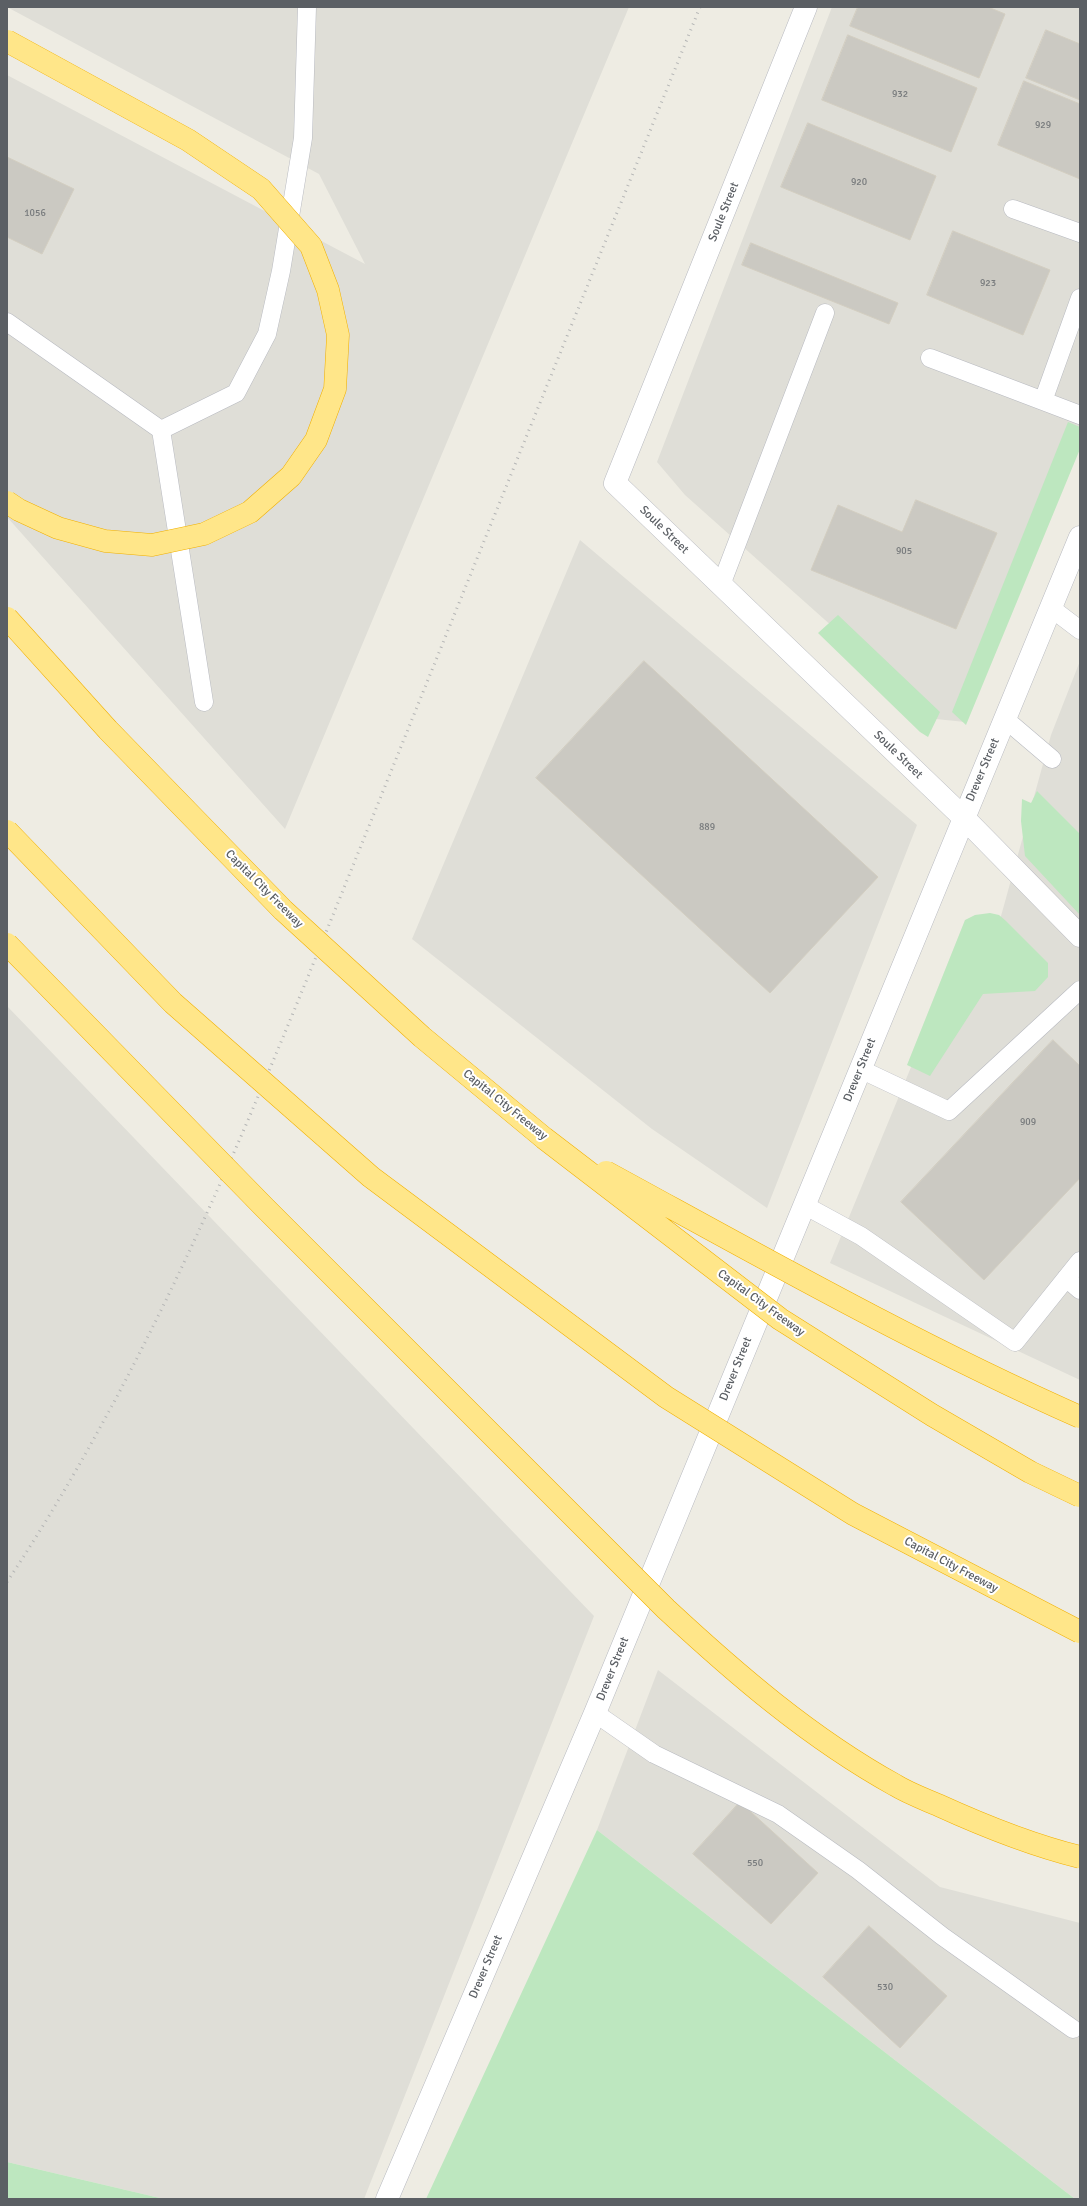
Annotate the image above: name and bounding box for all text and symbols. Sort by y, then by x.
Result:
house number: 932 [892,88,908,100]
house number: 929 [1035,119,1051,131]
house number: 920 [851,176,867,188]
street label: Soule Street [706,180,742,244]
house number: 1056 [24,207,46,219]
house number: 923 [980,277,996,289]
street label: Soule Street [636,503,692,557]
house number: 905 [896,545,912,557]
street label: Soule Street [870,728,926,782]
street label: Drever Street [963,736,1003,804]
house number: 889 [699,821,715,833]
street label: Capital City Freeway [222,847,306,931]
street label: Drever Street [841,1036,879,1104]
street label: Capital City Freeway [460,1067,550,1143]
house number: 909 [1020,1116,1036,1128]
street label: Capital City Freeway [715,1267,807,1339]
street label: Drever Street [717,1335,755,1403]
street label: Capital City Freeway [902,1534,1000,1596]
street label: Drever Street [594,1635,632,1703]
house number: 550 [747,1857,763,1869]
street label: Drever Street [466,1933,506,2001]
house number: 530 [877,1981,893,1993]

